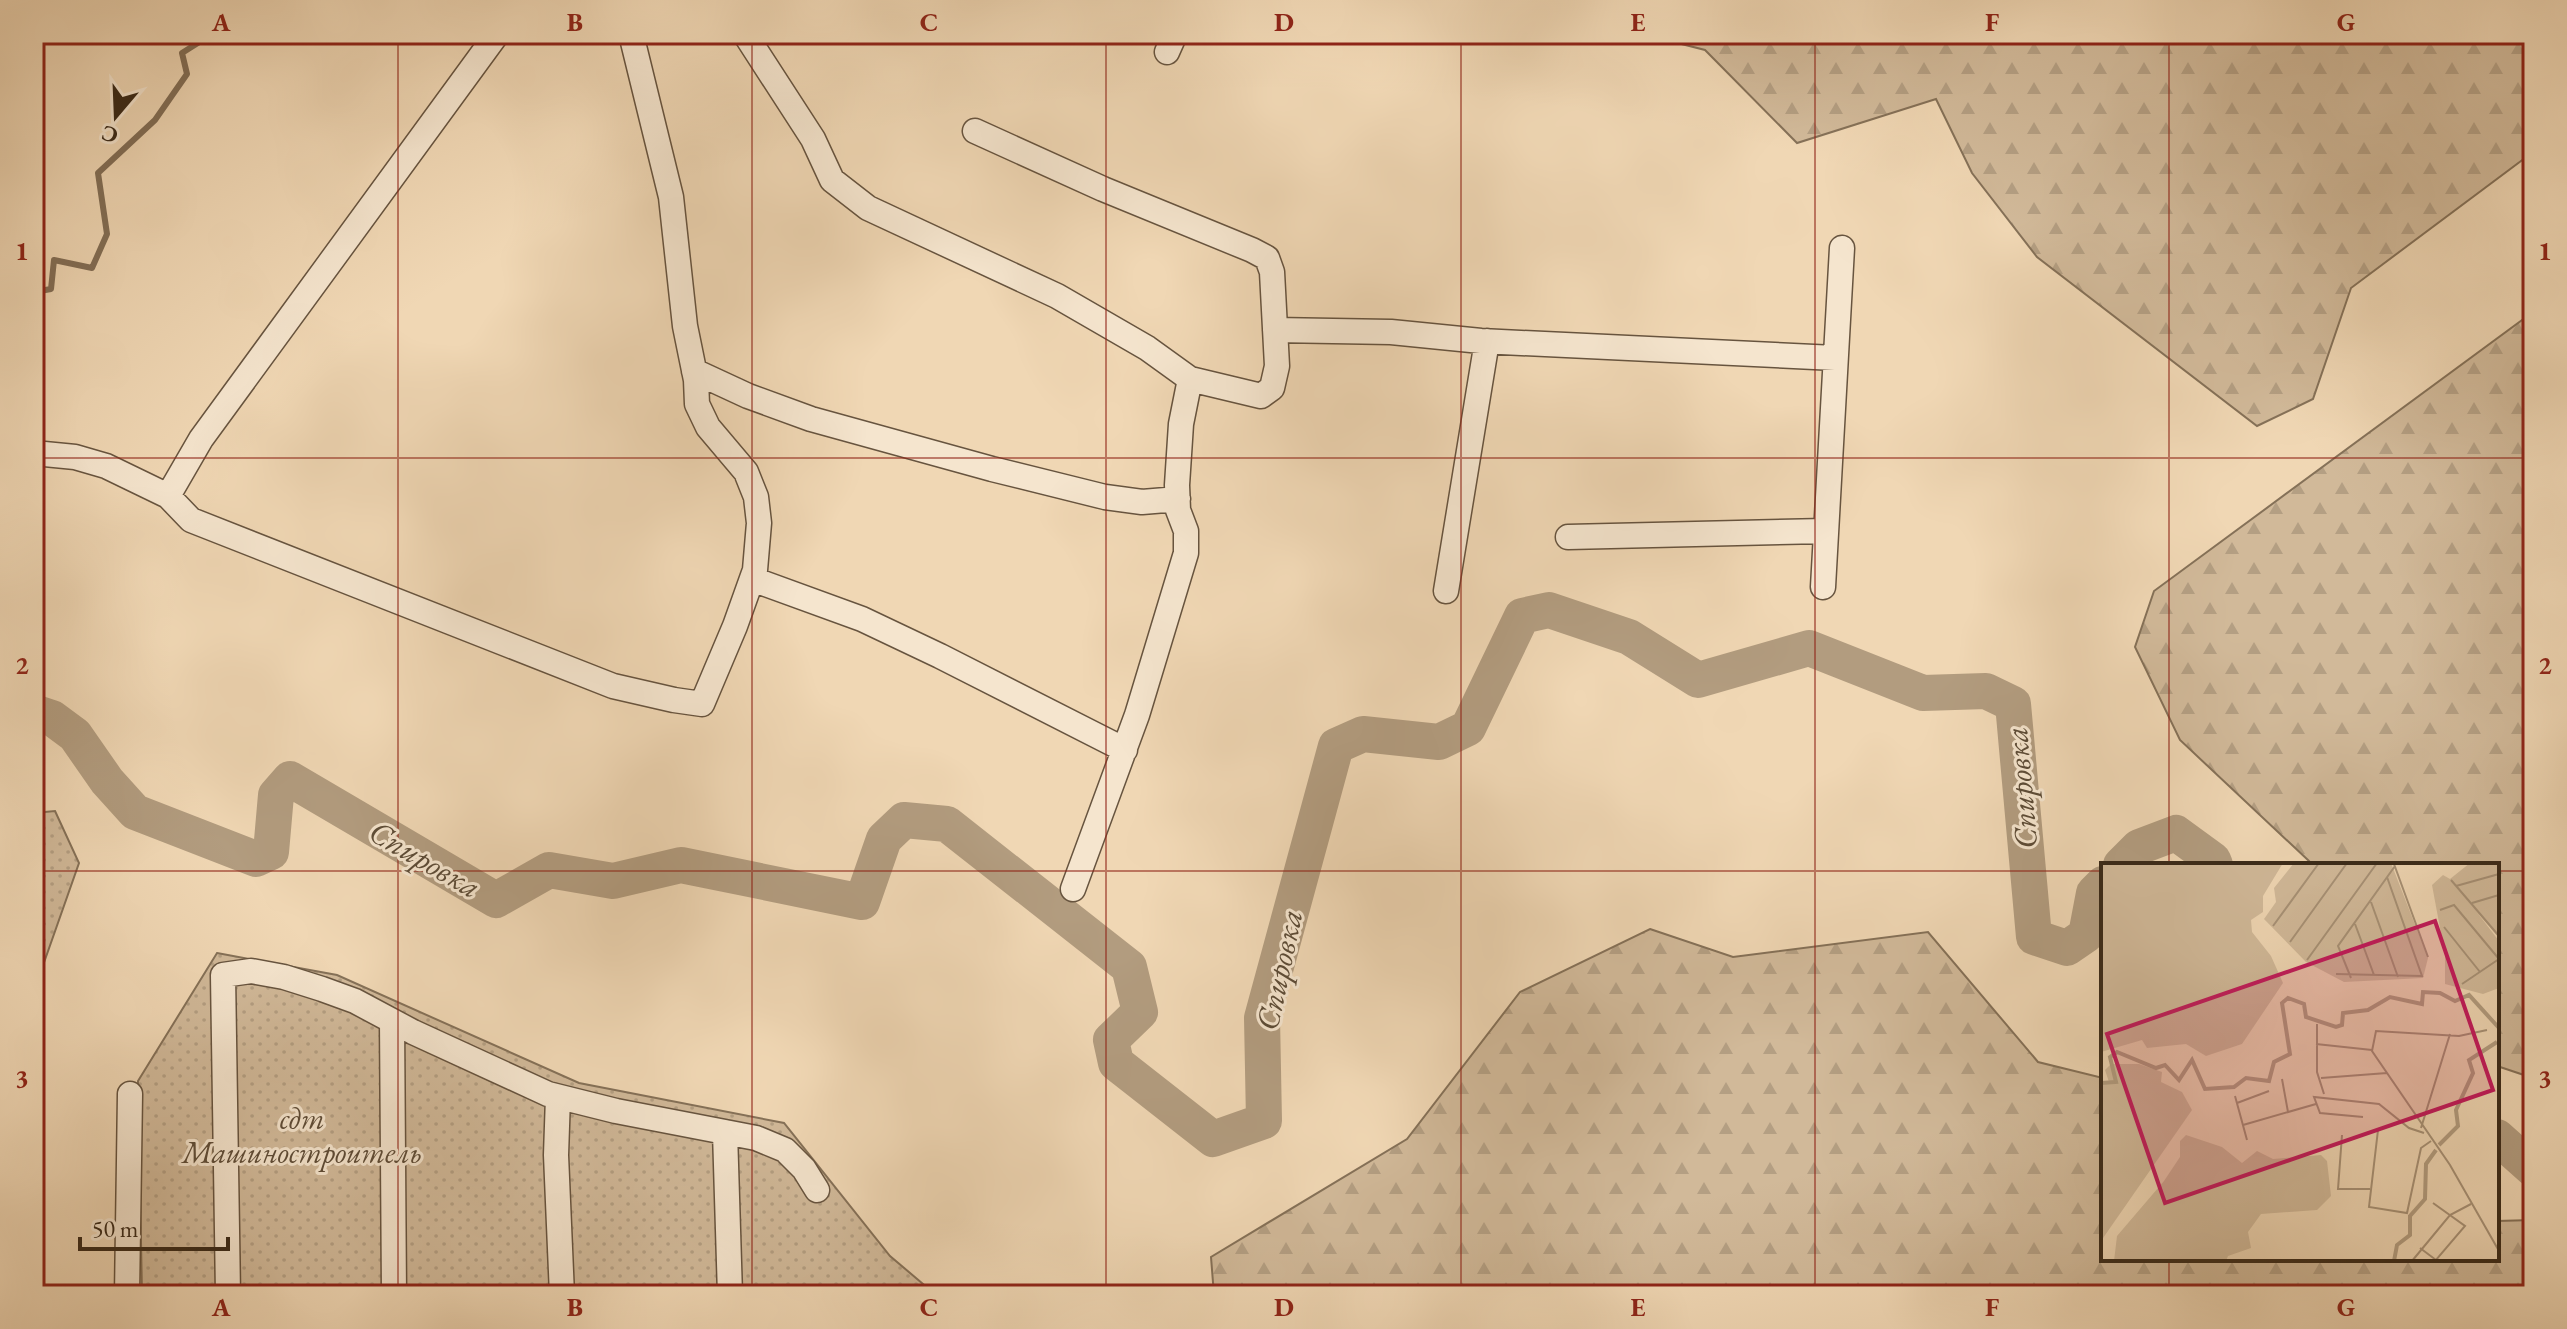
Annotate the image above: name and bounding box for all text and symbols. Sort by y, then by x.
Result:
text: A [211,5,231,39]
text: B [567,5,583,39]
text: C [920,5,938,39]
text: D [1274,5,1294,39]
text: E [1631,5,1646,39]
text: F [1985,5,1999,39]
text: G [2337,5,2356,39]
north arrow [76,76,156,156]
text: С [98,118,122,151]
text: 1 [15,234,29,268]
text: 1 [2538,234,2552,268]
text: 2 [15,648,29,682]
text: 2 [2538,648,2552,682]
water label: Спировка [1995,725,2047,851]
water label: Спировка [362,810,488,908]
inset map [2101,863,2499,1261]
water label: Спировка [1246,906,1312,1034]
text: 3 [15,1061,29,1095]
text: 3 [2538,1061,2552,1095]
park label: сдт Машиностроитель [180,1099,422,1172]
scale bar [80,1201,228,1251]
text: 50 m [92,1213,139,1244]
text: A [211,1290,231,1324]
text: B [567,1290,583,1324]
text: C [920,1290,938,1324]
text: D [1274,1290,1294,1324]
text: E [1631,1290,1646,1324]
text: F [1985,1290,1999,1324]
text: G [2337,1290,2356,1324]

